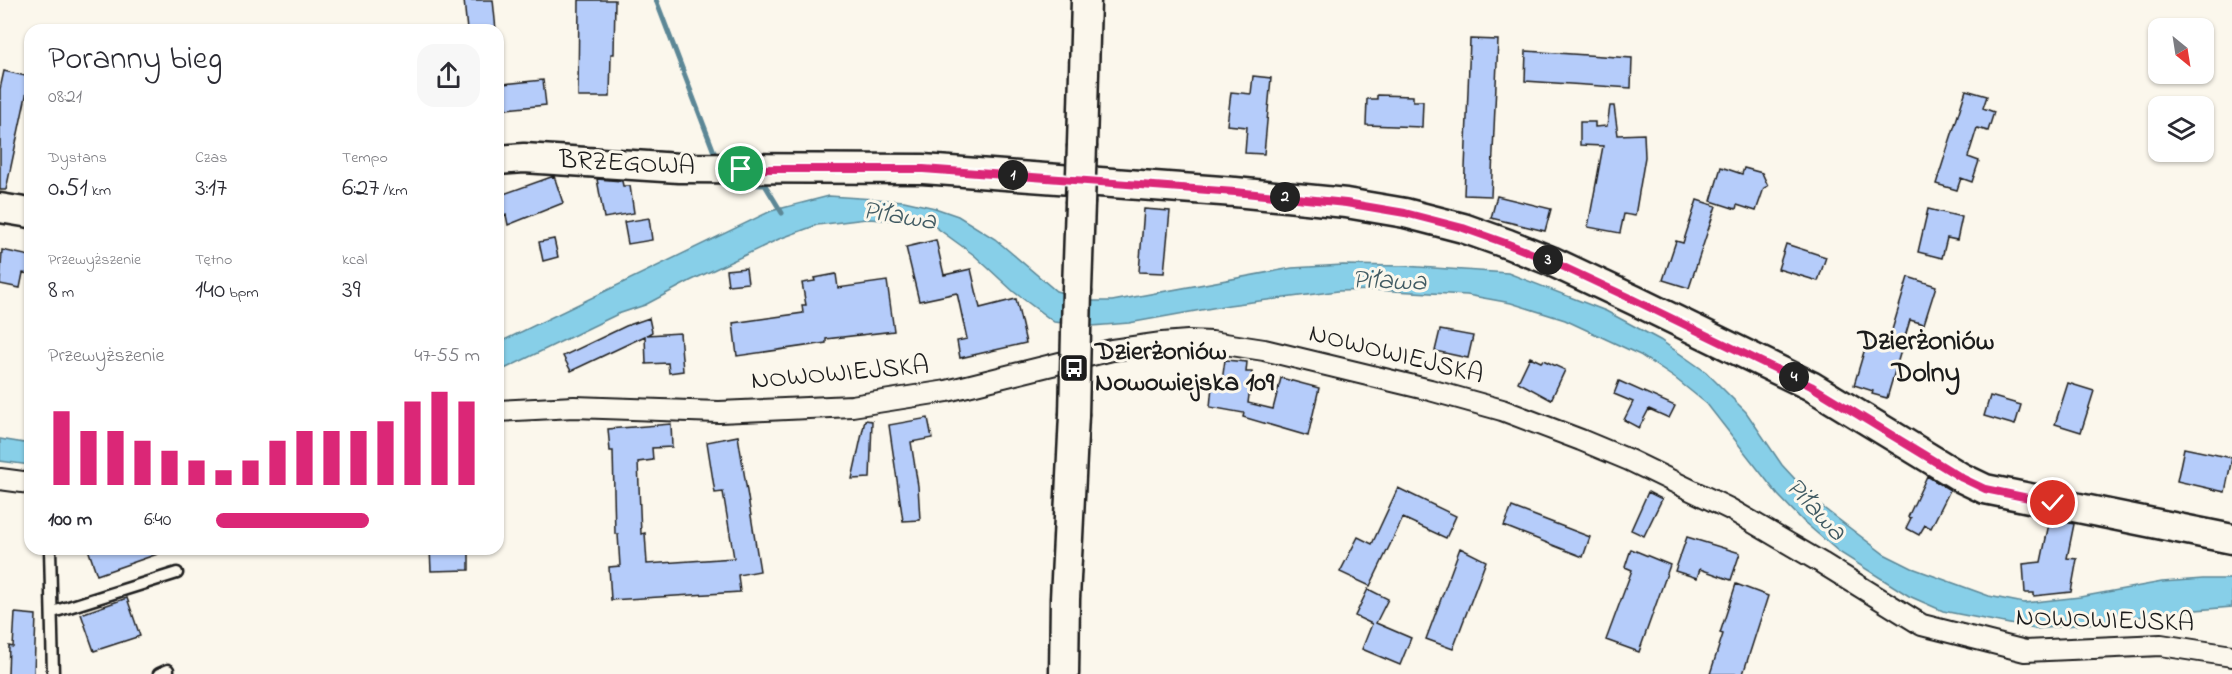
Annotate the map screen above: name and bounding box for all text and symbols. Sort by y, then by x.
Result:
north arrow [2148,18,2214,84]
map controls [2148,18,2214,162]
text: Poranny bieg [48,36,222,84]
button: share [417,44,480,107]
text: 08:21 [48,83,82,112]
button: layers [2148,96,2214,162]
street label: BRZEGOWA [557,141,696,187]
pin [715,143,766,194]
text: Dystans [48,146,107,170]
text: Czas [195,146,227,170]
text: Tempo [342,146,388,170]
icon: arrive [724,152,757,185]
pin: 1 [998,160,1028,190]
text: 1 [1010,163,1016,187]
text: 0.51 [48,170,88,208]
text: 3:17 [195,170,227,208]
text: 6:27 [342,170,379,208]
text: km [88,179,111,203]
text: /km [379,179,408,203]
pin: 2 [1270,182,1300,212]
text: 2 [1281,185,1289,209]
water label: Piława [859,191,940,243]
pin: 3 [1533,245,1563,275]
text: Przewyższenie [48,248,141,272]
text: Tętno [195,248,232,272]
text: kcal [342,248,367,272]
text: 3 [1545,248,1551,272]
water label: Piława [1351,260,1428,304]
text: 8 [48,272,58,310]
text: 140 [195,272,225,310]
text: 39 [342,272,361,310]
text: m [58,281,74,305]
text: bpm [225,281,259,305]
street label: NOWOWIEJSKA [1305,314,1487,396]
district label: Dzierżoniów Dolny [1856,322,1994,395]
place label: Dzierżoniów Nowowiejska 109 [1093,333,1275,403]
text: Przewyższenie [48,342,164,371]
text: 47–55 m [414,342,480,371]
street label: NOWOWIEJSKA [749,347,931,401]
bus stop icon: Dzierżoniów Nowowiejska 109 [1058,352,1090,384]
pin: 4 [1779,362,1809,392]
text: 4 [1791,365,1797,389]
water label: Piława [1775,469,1856,552]
pin [2027,477,2078,528]
icon: check [2036,486,2069,519]
text: 100 m [48,506,92,535]
text: 6:40 [144,506,171,535]
street label: NOWOWIEJSKA [2015,598,2195,644]

